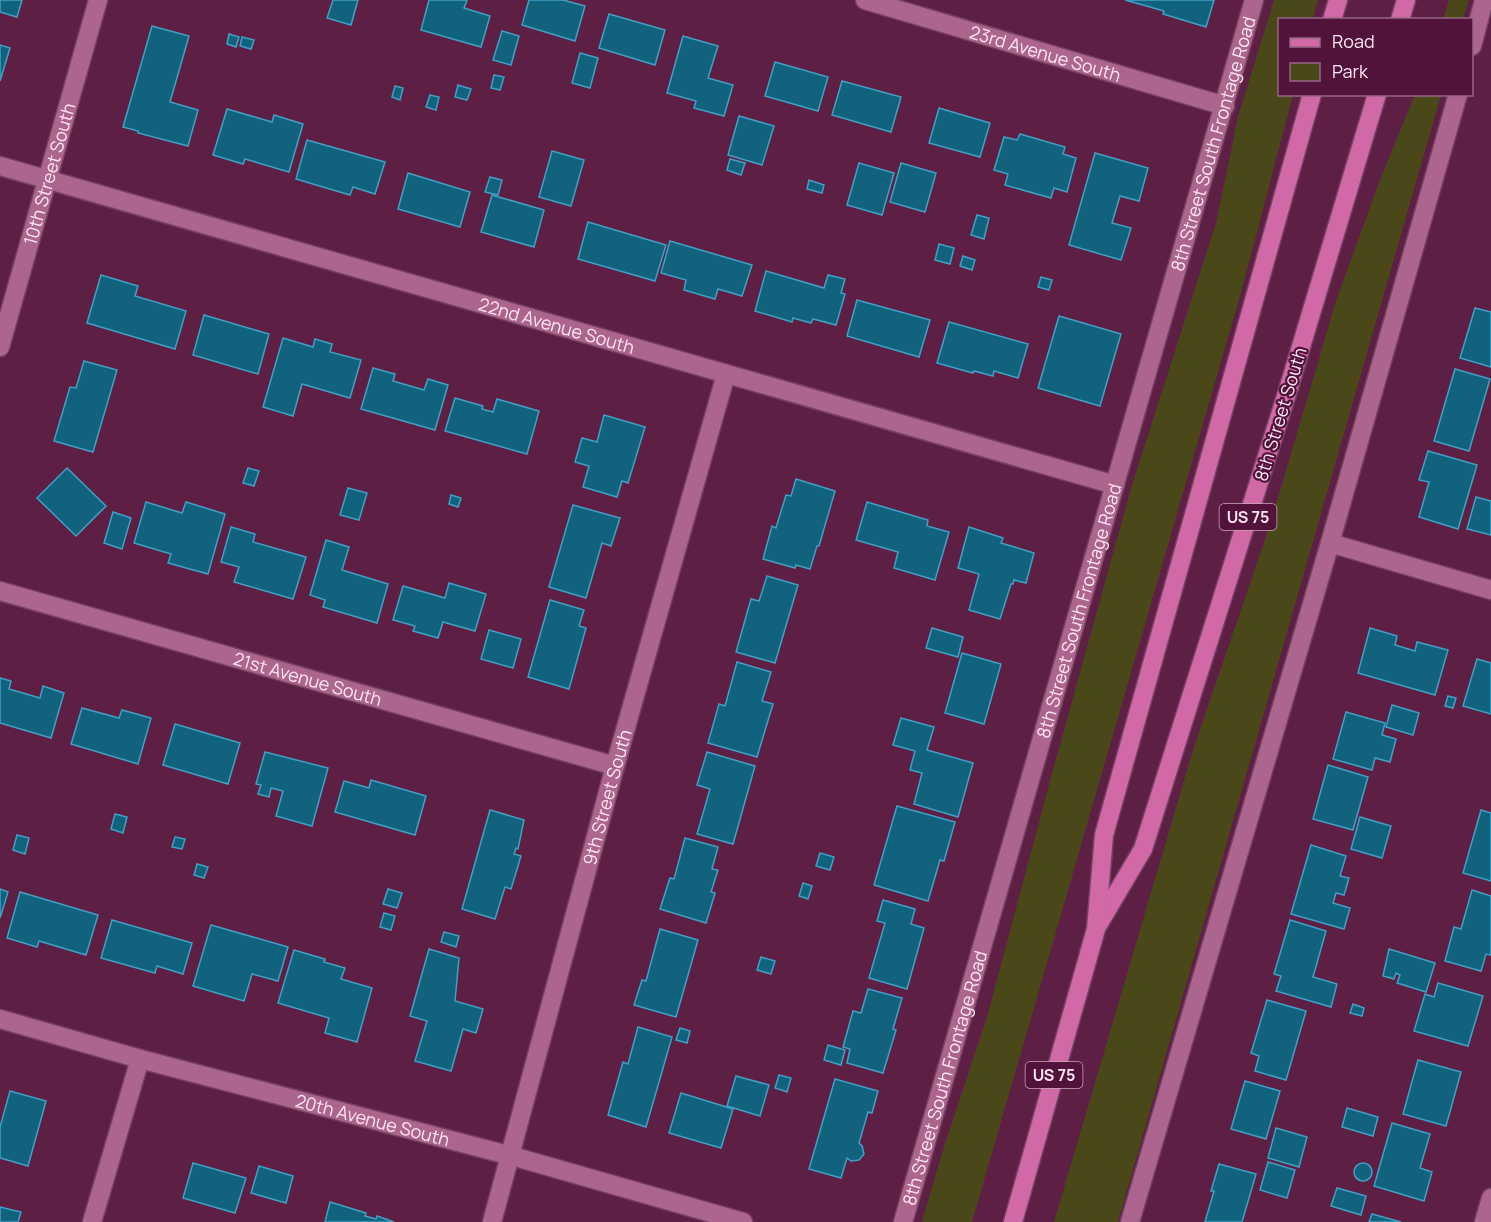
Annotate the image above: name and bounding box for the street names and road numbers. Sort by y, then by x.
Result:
street label: 8th Street South Frontage Road [1165,13,1261,274]
street label: 23rd Avenue South [967,19,1124,87]
street label: 10th Street South [17,100,80,248]
street label: 22nd Avenue South [476,292,637,359]
street label: 8th Street South [1248,344,1312,484]
street label: 8th Street South Frontage Road [1031,481,1127,741]
road number: US 75 [1220,504,1276,530]
street label: 21st Avenue South [231,646,385,711]
street label: 9th Street South [577,727,637,868]
street label: 8th Street South Frontage Road [896,948,992,1208]
road number: US 75 [1026,1062,1082,1088]
street label: 20th Avenue South [293,1088,452,1151]

